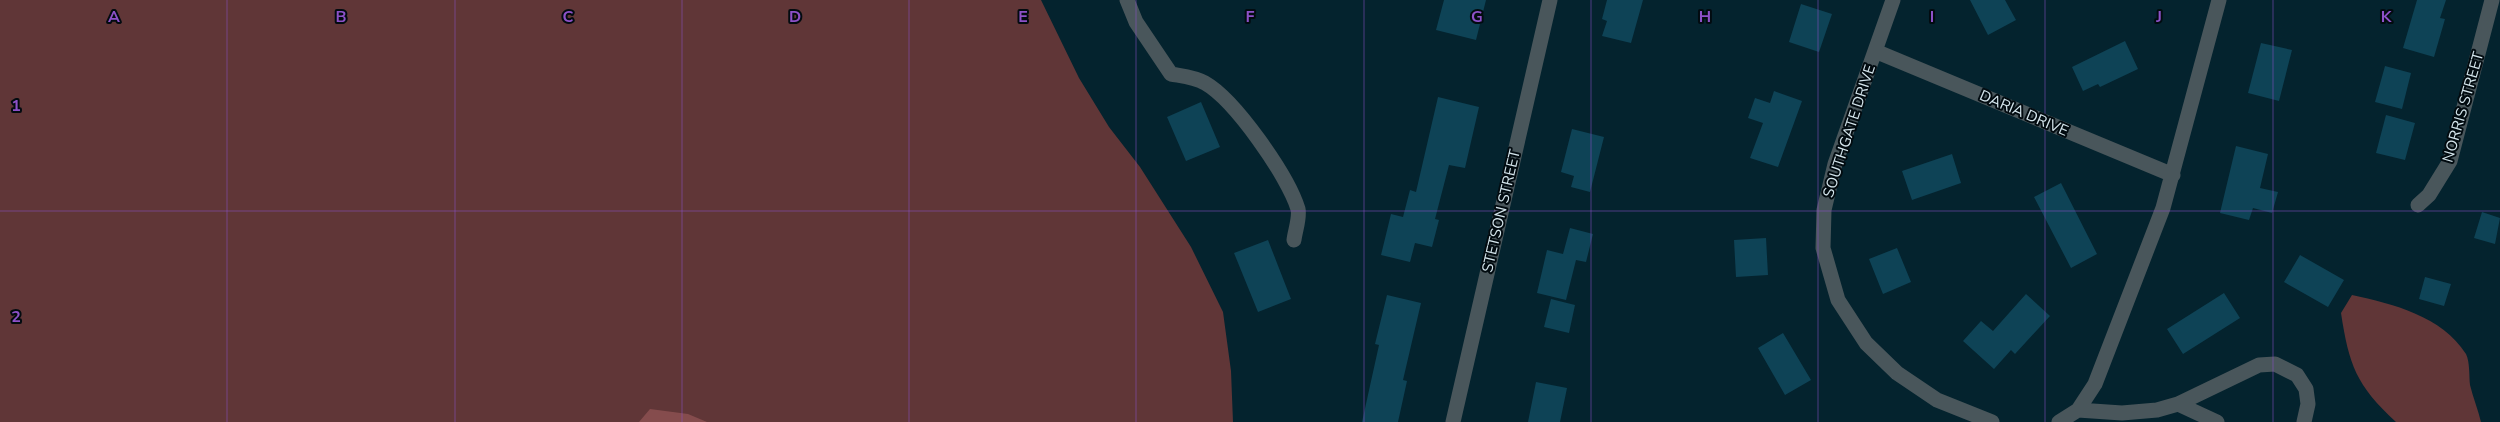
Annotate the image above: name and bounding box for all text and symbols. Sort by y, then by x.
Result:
text: A [108,6,120,28]
text: B [335,6,347,28]
text: C [563,6,574,28]
text: D [789,6,801,28]
text: E [1018,6,1028,28]
text: F [1246,6,1255,28]
text: G [1471,6,1483,28]
text: H [1699,6,1711,28]
text: I [1930,6,1934,28]
text: J [2155,6,2162,28]
text: K [2381,6,2393,28]
street label: NORRIS STREET [2438,49,2488,165]
street label: SOUTHGATE DRIVE [1818,62,1880,200]
street label: DARIA DRIVE [1977,85,2071,141]
text: 1 [11,95,21,117]
street label: STETSON STREET [1477,148,1525,274]
text: 2 [11,306,21,328]

